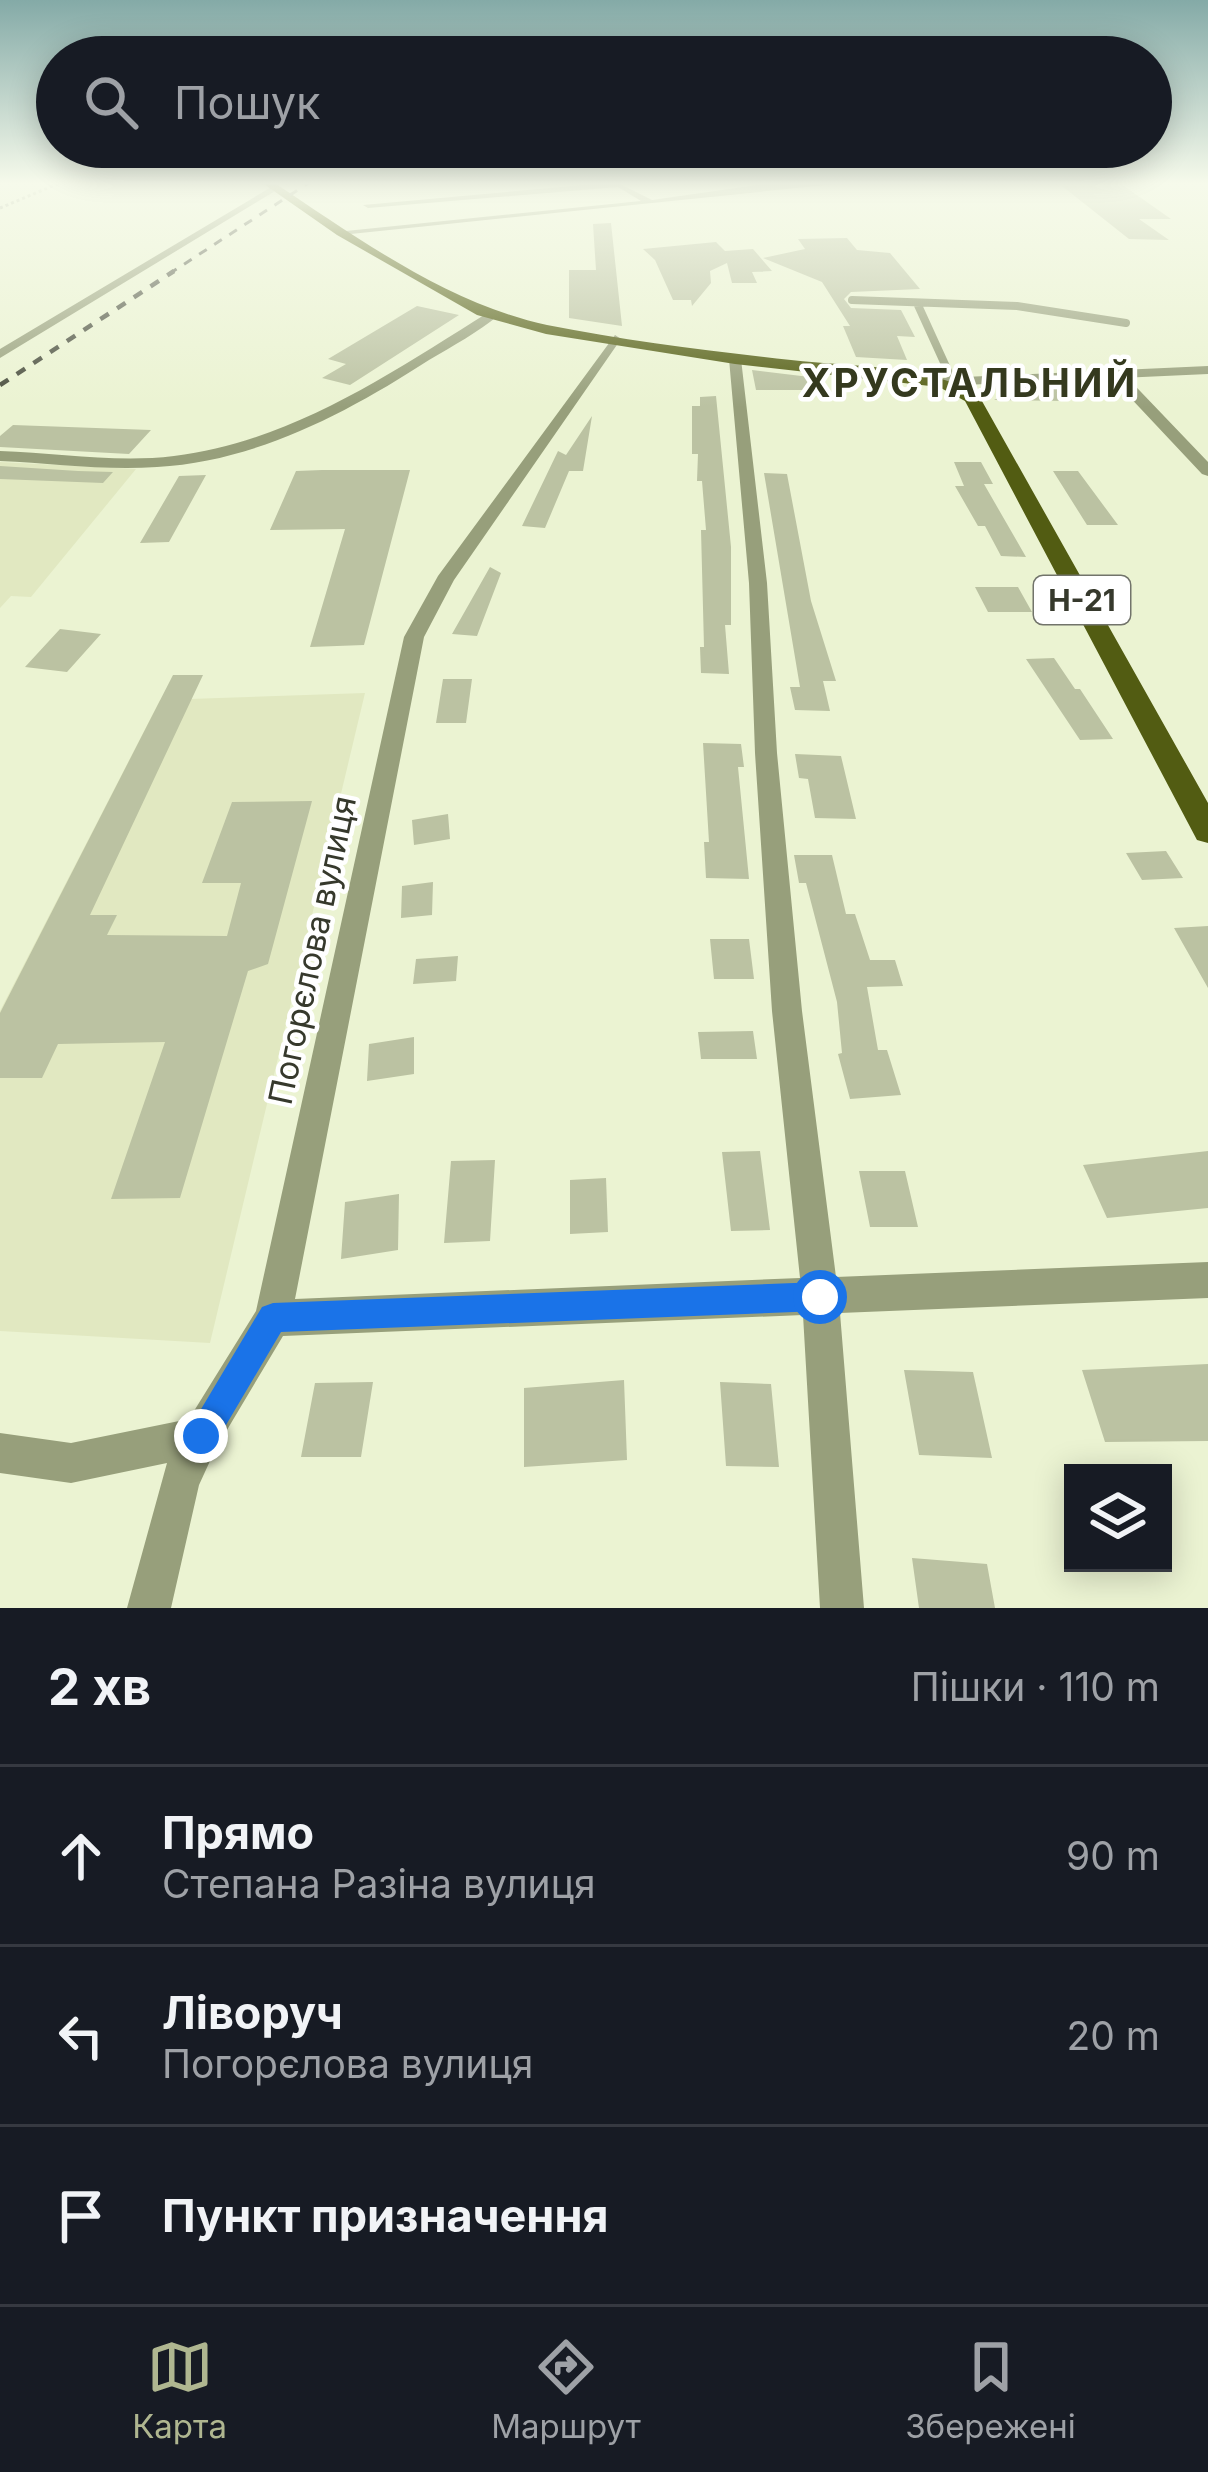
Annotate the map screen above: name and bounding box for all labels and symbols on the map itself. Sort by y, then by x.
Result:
district label: ХРУСТАЛЬНИЙ [802,359,1138,406]
road number: Н-21 [1034,576,1130,624]
street label: Погорєлова вулиця [260,792,364,1108]
route start [793,1270,847,1324]
route end [174,1409,228,1463]

